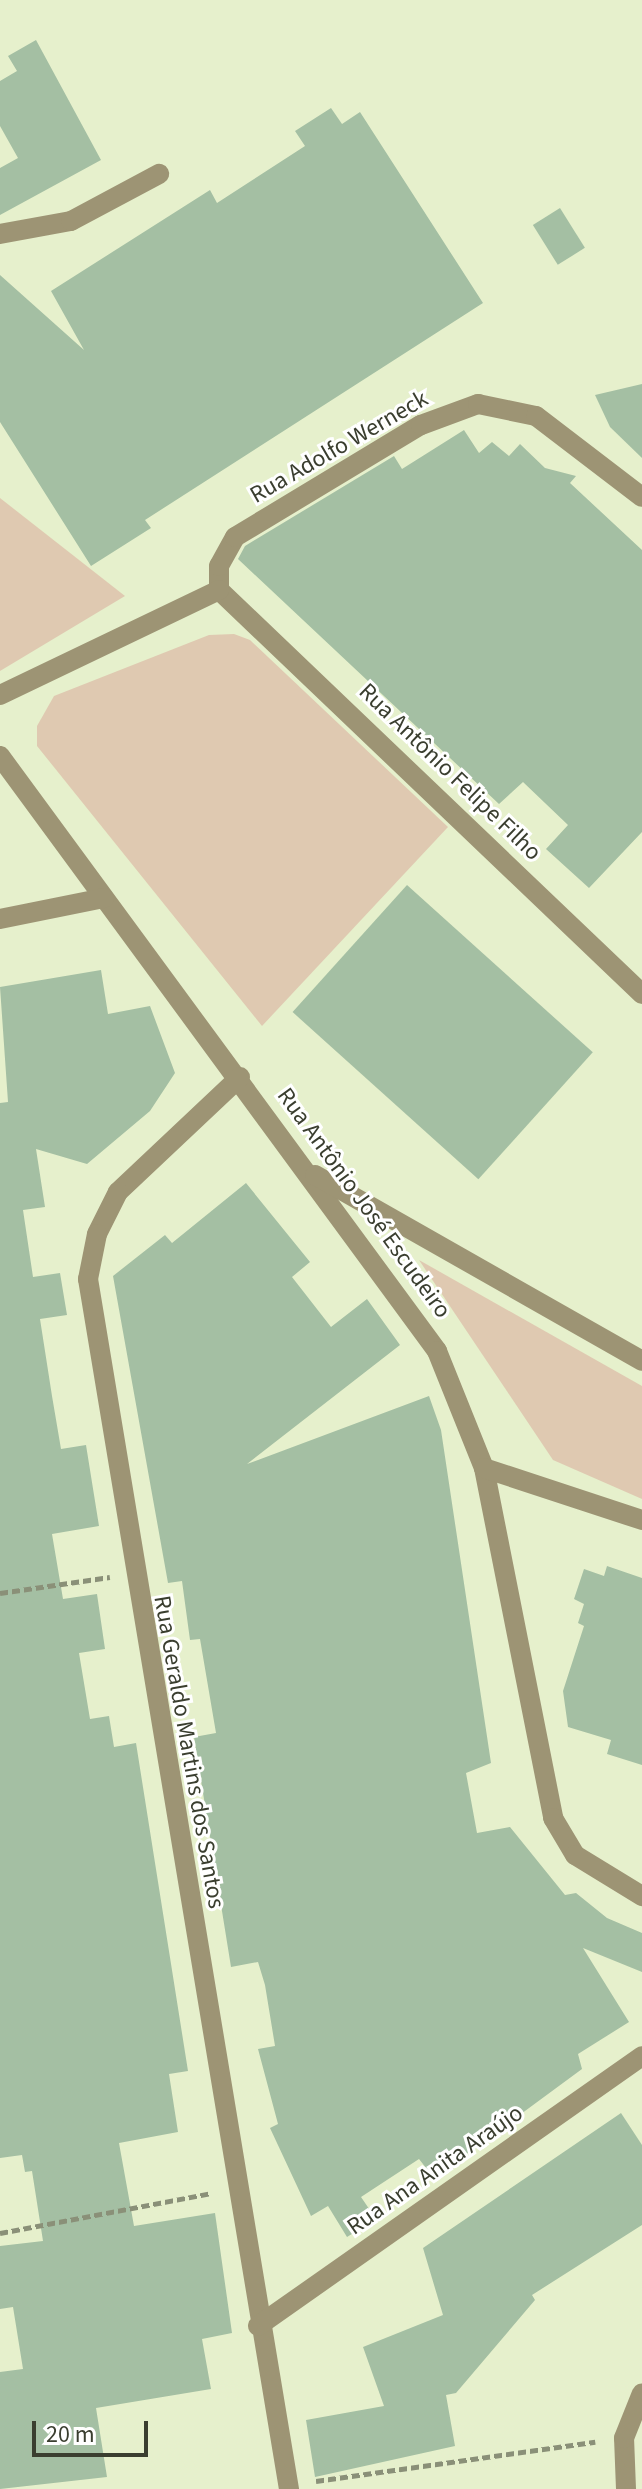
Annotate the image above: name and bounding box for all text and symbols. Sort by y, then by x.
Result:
street label: Rua Adolfo Werneck [245,384,433,510]
street label: Rua Antônio Felipe Filho [353,677,547,867]
street label: Rua Antônio José Escudeiro [271,1082,457,1324]
street label: Rua Geraldo Martins dos Santos [147,1593,231,1911]
street label: Rua Ana Anita Araújo [342,2099,528,2241]
scale bar [36,2405,152,2455]
text: 20 m [46,2417,95,2452]

